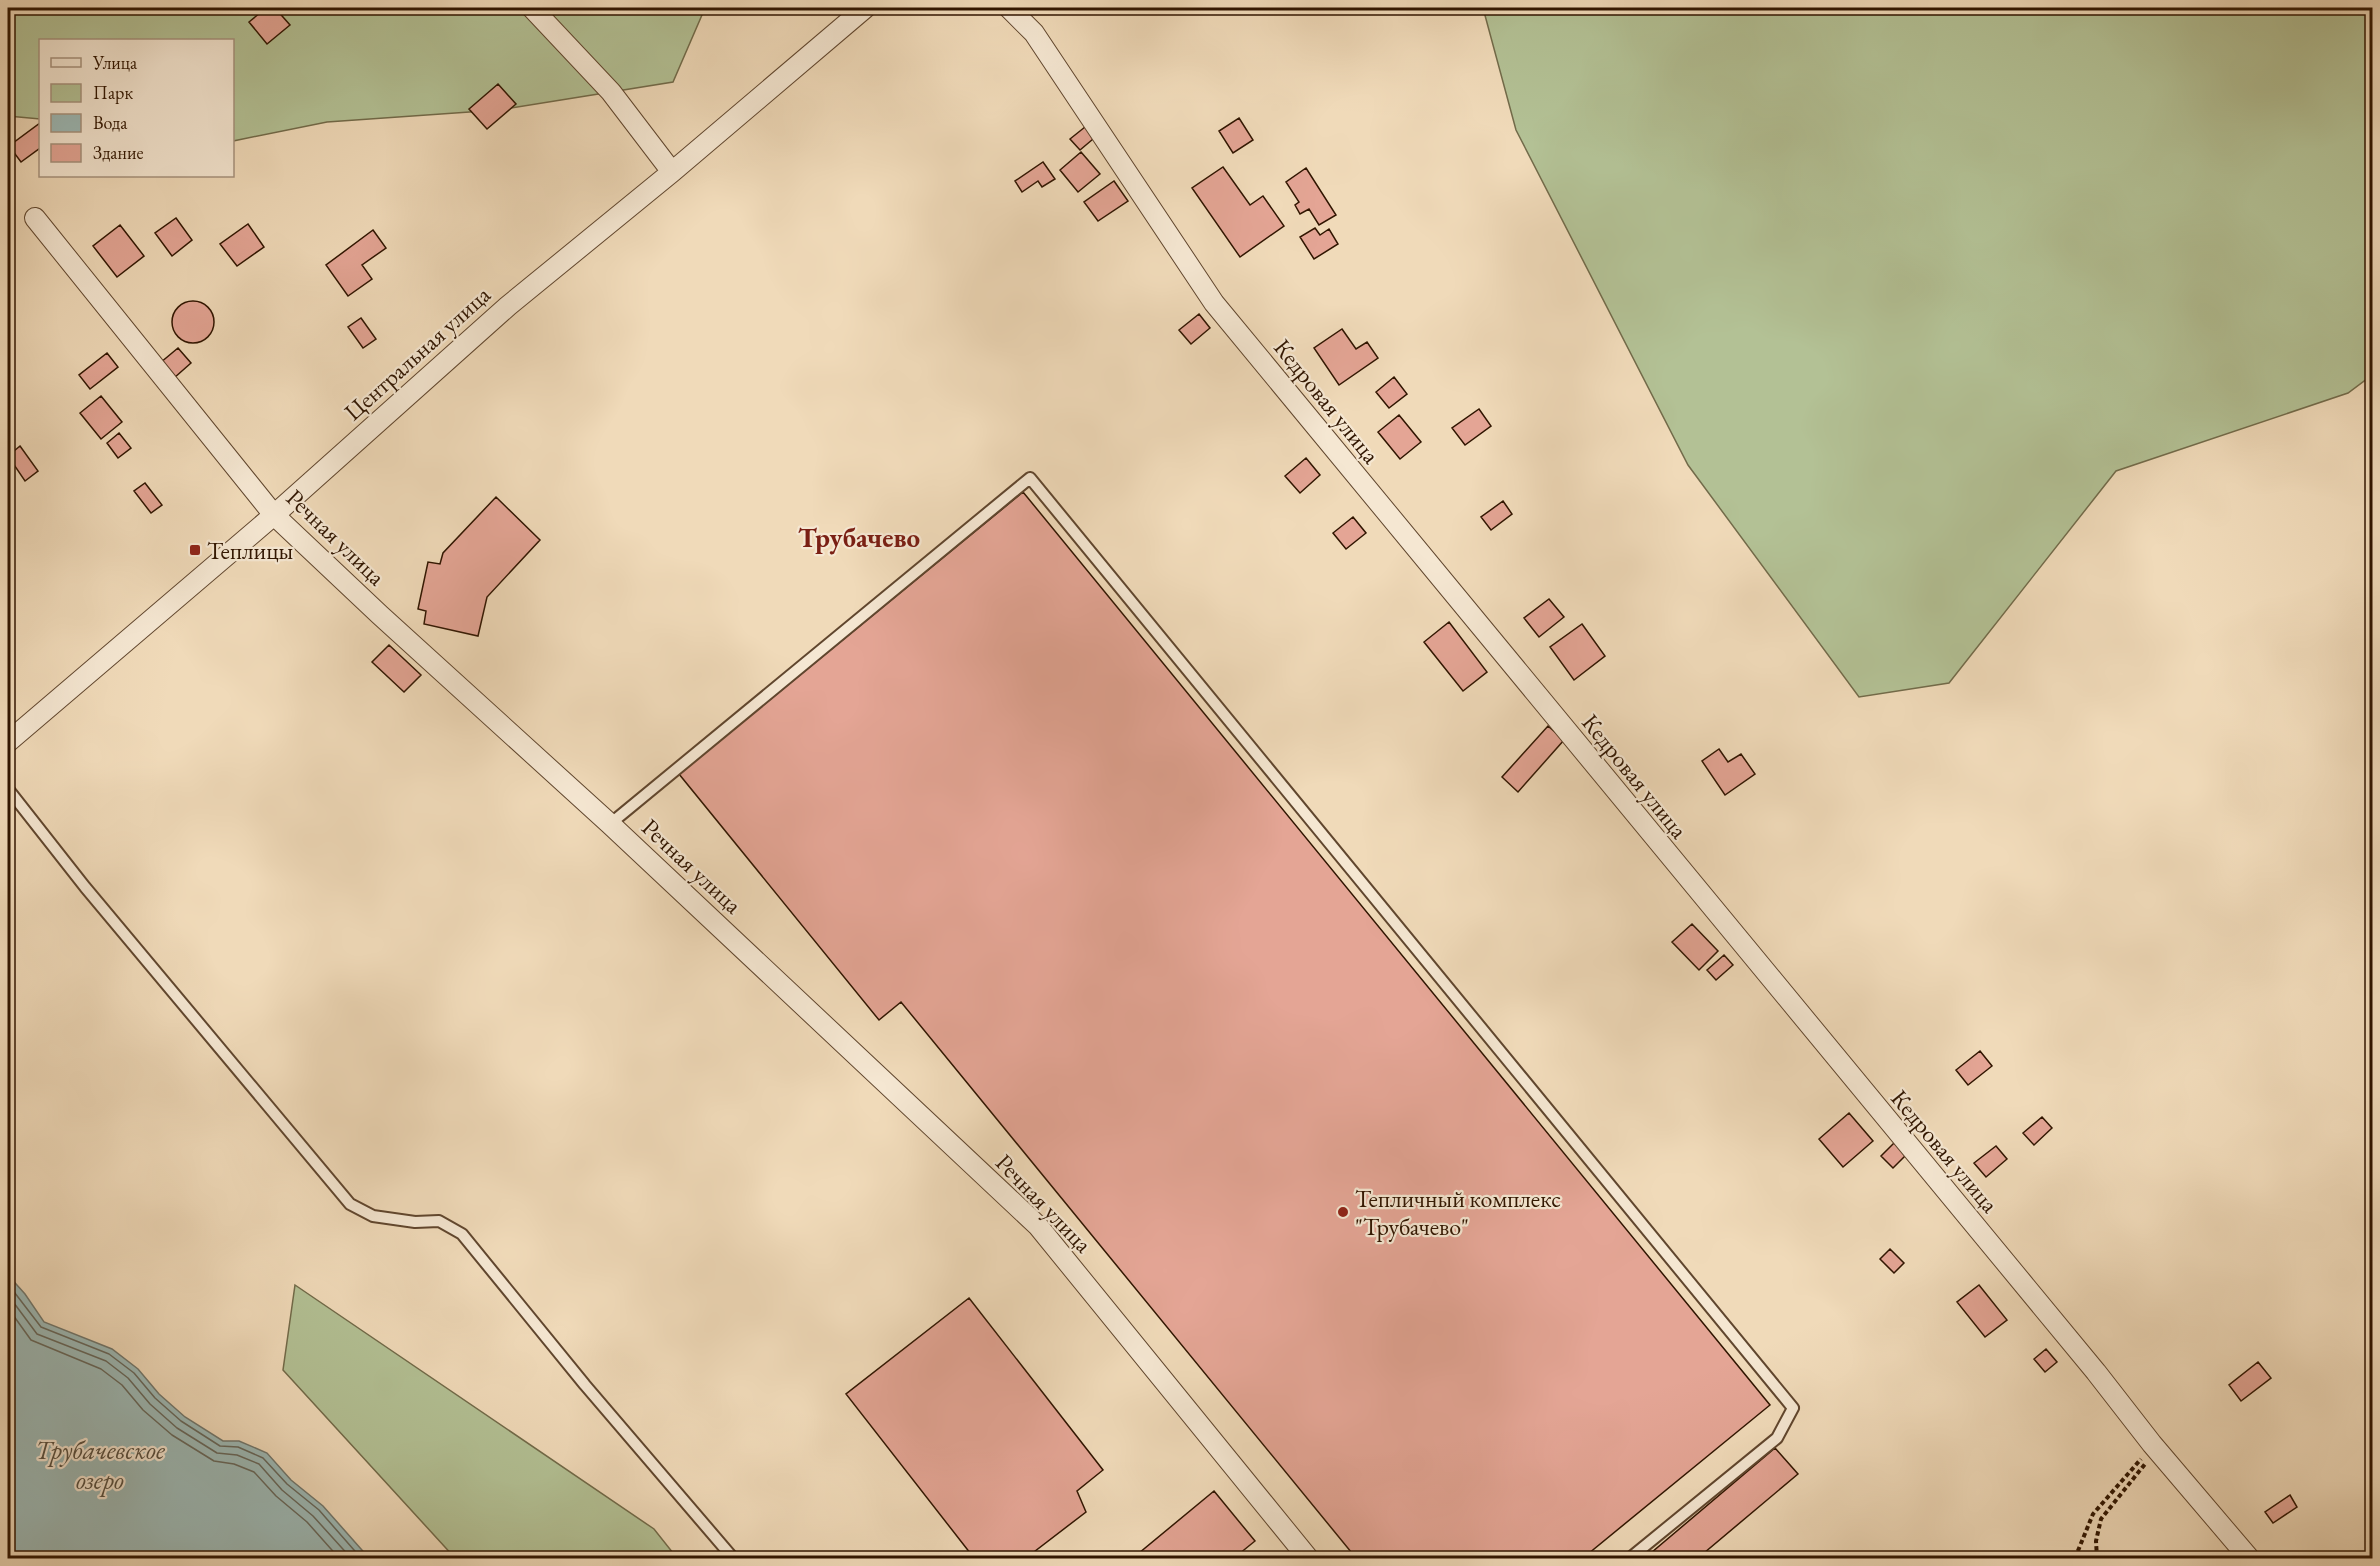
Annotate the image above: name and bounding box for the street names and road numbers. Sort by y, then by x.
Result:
street label: Центральная улица [337,279,497,427]
street label: Кедровая улица [1267,332,1387,470]
street label: Речная улица [280,482,392,592]
street label: Кедровая улица [1575,707,1695,845]
street label: Речная улица [635,812,749,921]
street label: Кедровая улица [1884,1083,2006,1219]
street label: Речная улица [989,1147,1099,1259]

